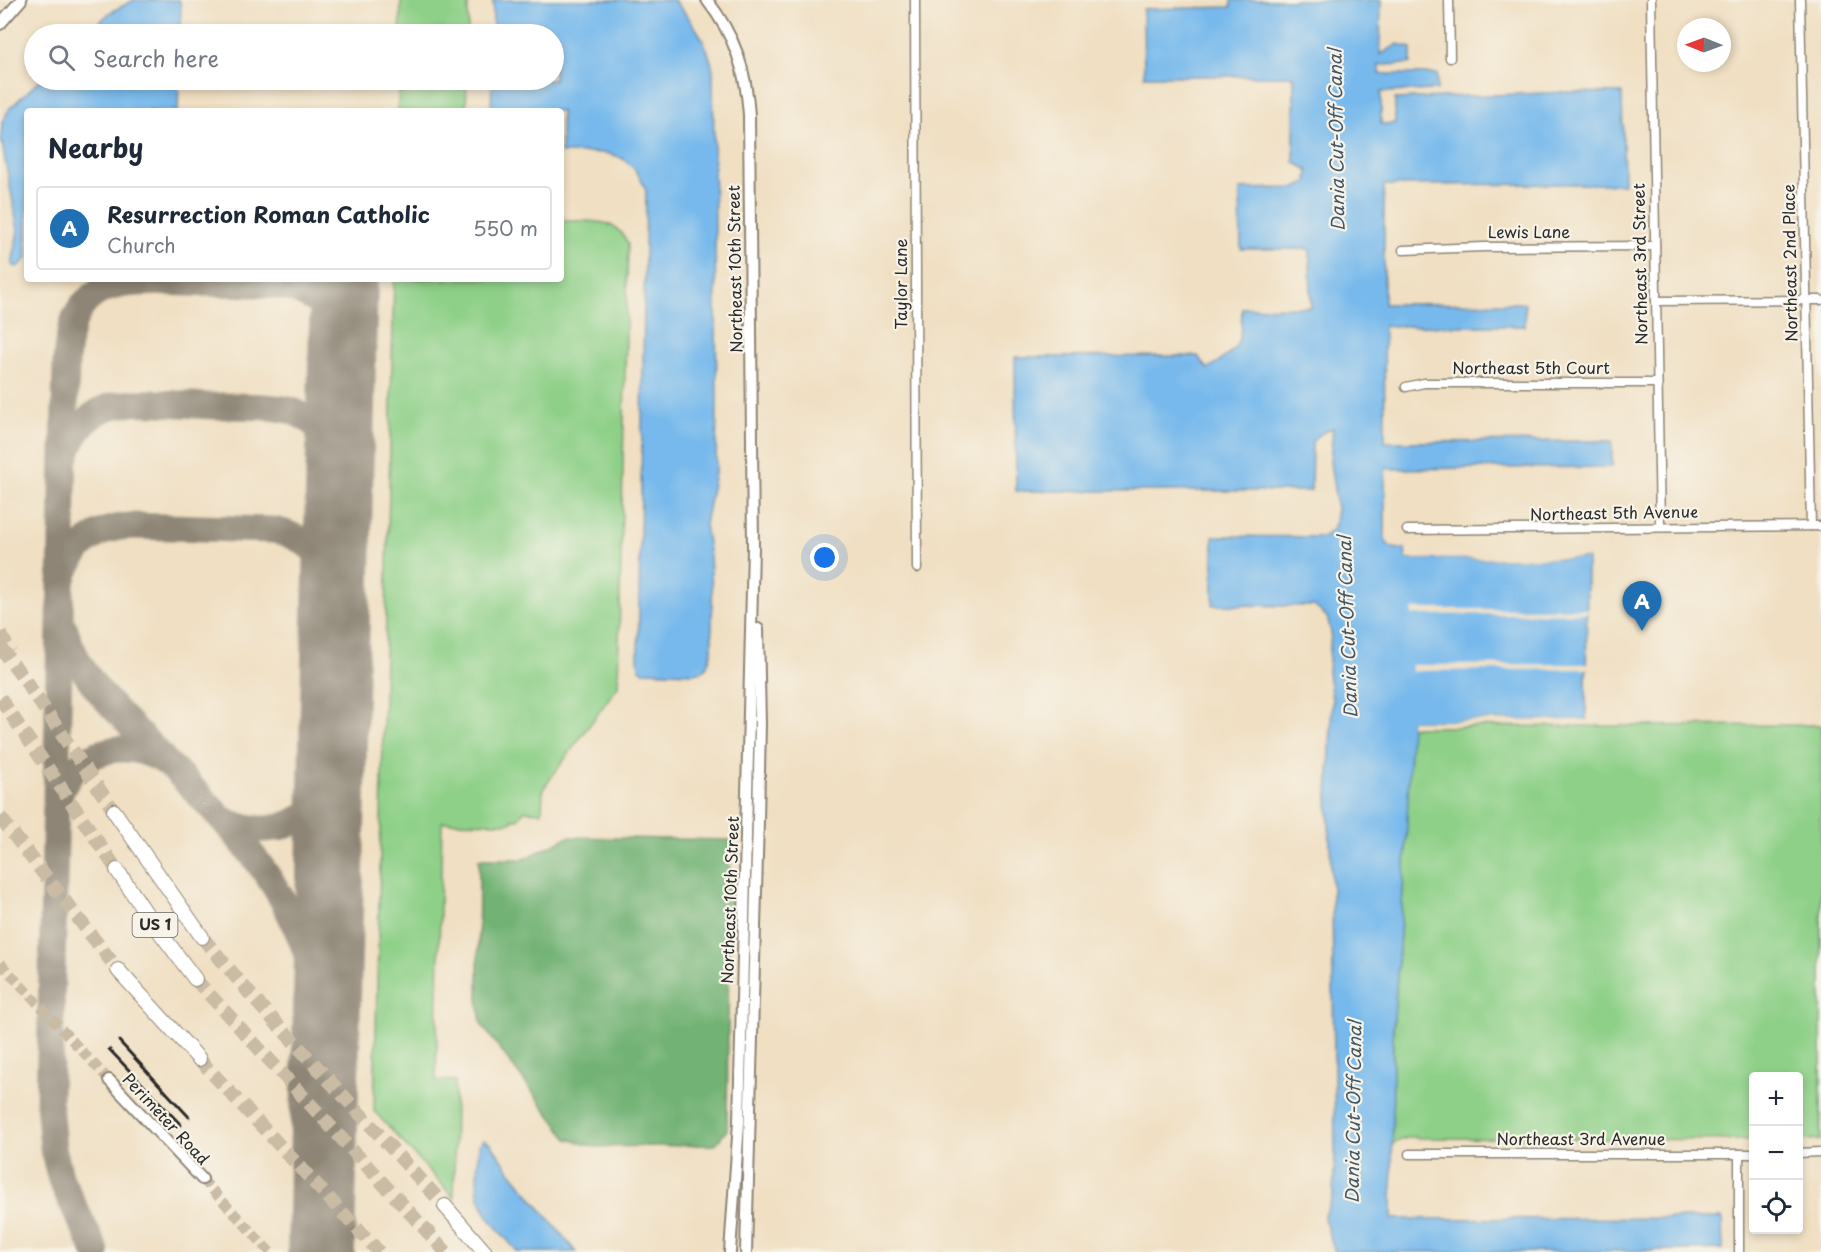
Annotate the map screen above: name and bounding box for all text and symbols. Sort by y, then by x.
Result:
north arrow [1677,18,1731,72]
search box [24,24,564,90]
icon: search [45,41,78,74]
text: Search here [93,41,219,74]
water label: Dania Cut-Off Canal [1320,46,1351,231]
text: Nearby [48,128,143,167]
street label: Northeast 3rd Street [1626,182,1652,345]
street label: Northeast 10th Street [721,184,747,353]
street label: Northeast 2nd Place [1776,184,1802,342]
text: Resurrection Roman Catholic [107,197,430,230]
text: A [62,213,77,243]
text: 550 m [473,213,538,243]
street label: Lewis Lane [1488,219,1570,243]
text: Church [107,230,176,260]
street label: Taylor Lane [888,238,912,330]
street label: Northeast 5th Court [1452,355,1610,379]
street label: Northeast 5th Avenue [1530,499,1698,525]
water label: Dania Cut-Off Canal [1330,533,1363,719]
your location [810,543,839,572]
pin: A [1622,582,1662,631]
street label: Northeast 10th Street [714,815,744,984]
road number: US 1 [132,913,178,937]
water label: Dania Cut-Off Canal [1337,1018,1368,1203]
street label: Perimeter Road [118,1067,216,1169]
map controls [1749,1072,1803,1234]
button: + [1749,1072,1803,1126]
street label: Northeast 3rd Avenue [1497,1126,1666,1150]
button: − [1749,1126,1803,1180]
button: locate [1749,1180,1803,1234]

